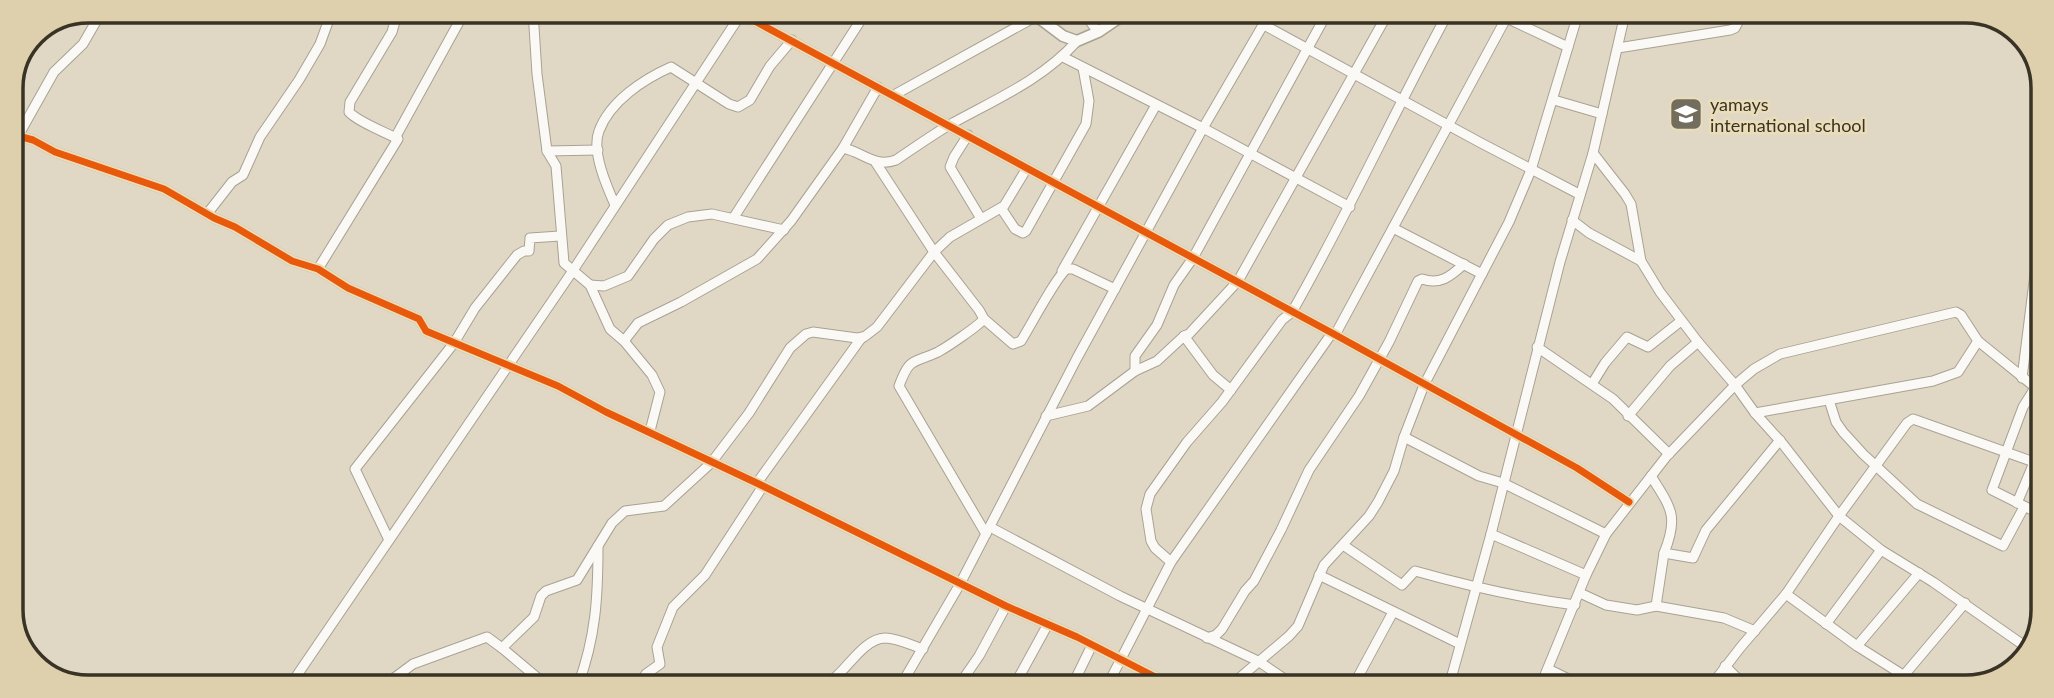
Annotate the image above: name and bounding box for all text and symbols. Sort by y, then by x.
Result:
place label: yamays international school [1710,93,1866,136]
school or university icon: yamays international school [1667,95,1705,133]

